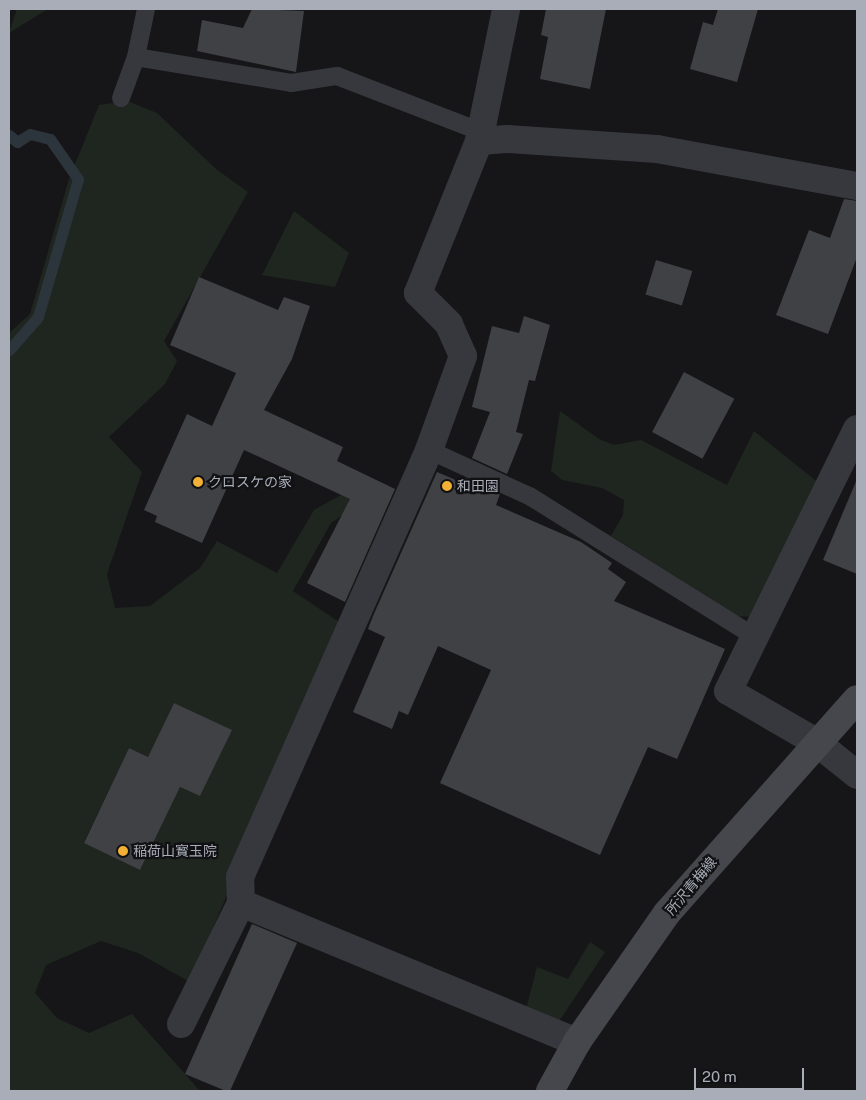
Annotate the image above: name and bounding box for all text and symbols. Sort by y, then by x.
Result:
place label: クロスケの家 [208,474,292,490]
marker: クロスケの家 [192,476,204,488]
place label: 和田園 [457,478,499,494]
marker: 和田園 [441,480,453,492]
place label: 稲荷山寳玉院 [133,843,217,859]
marker: 稲荷山寳玉院 [117,845,129,857]
street label: 所沢青梅線 [662,854,720,918]
scale bar [696,1058,806,1090]
text: 20 m [702,1068,737,1085]

